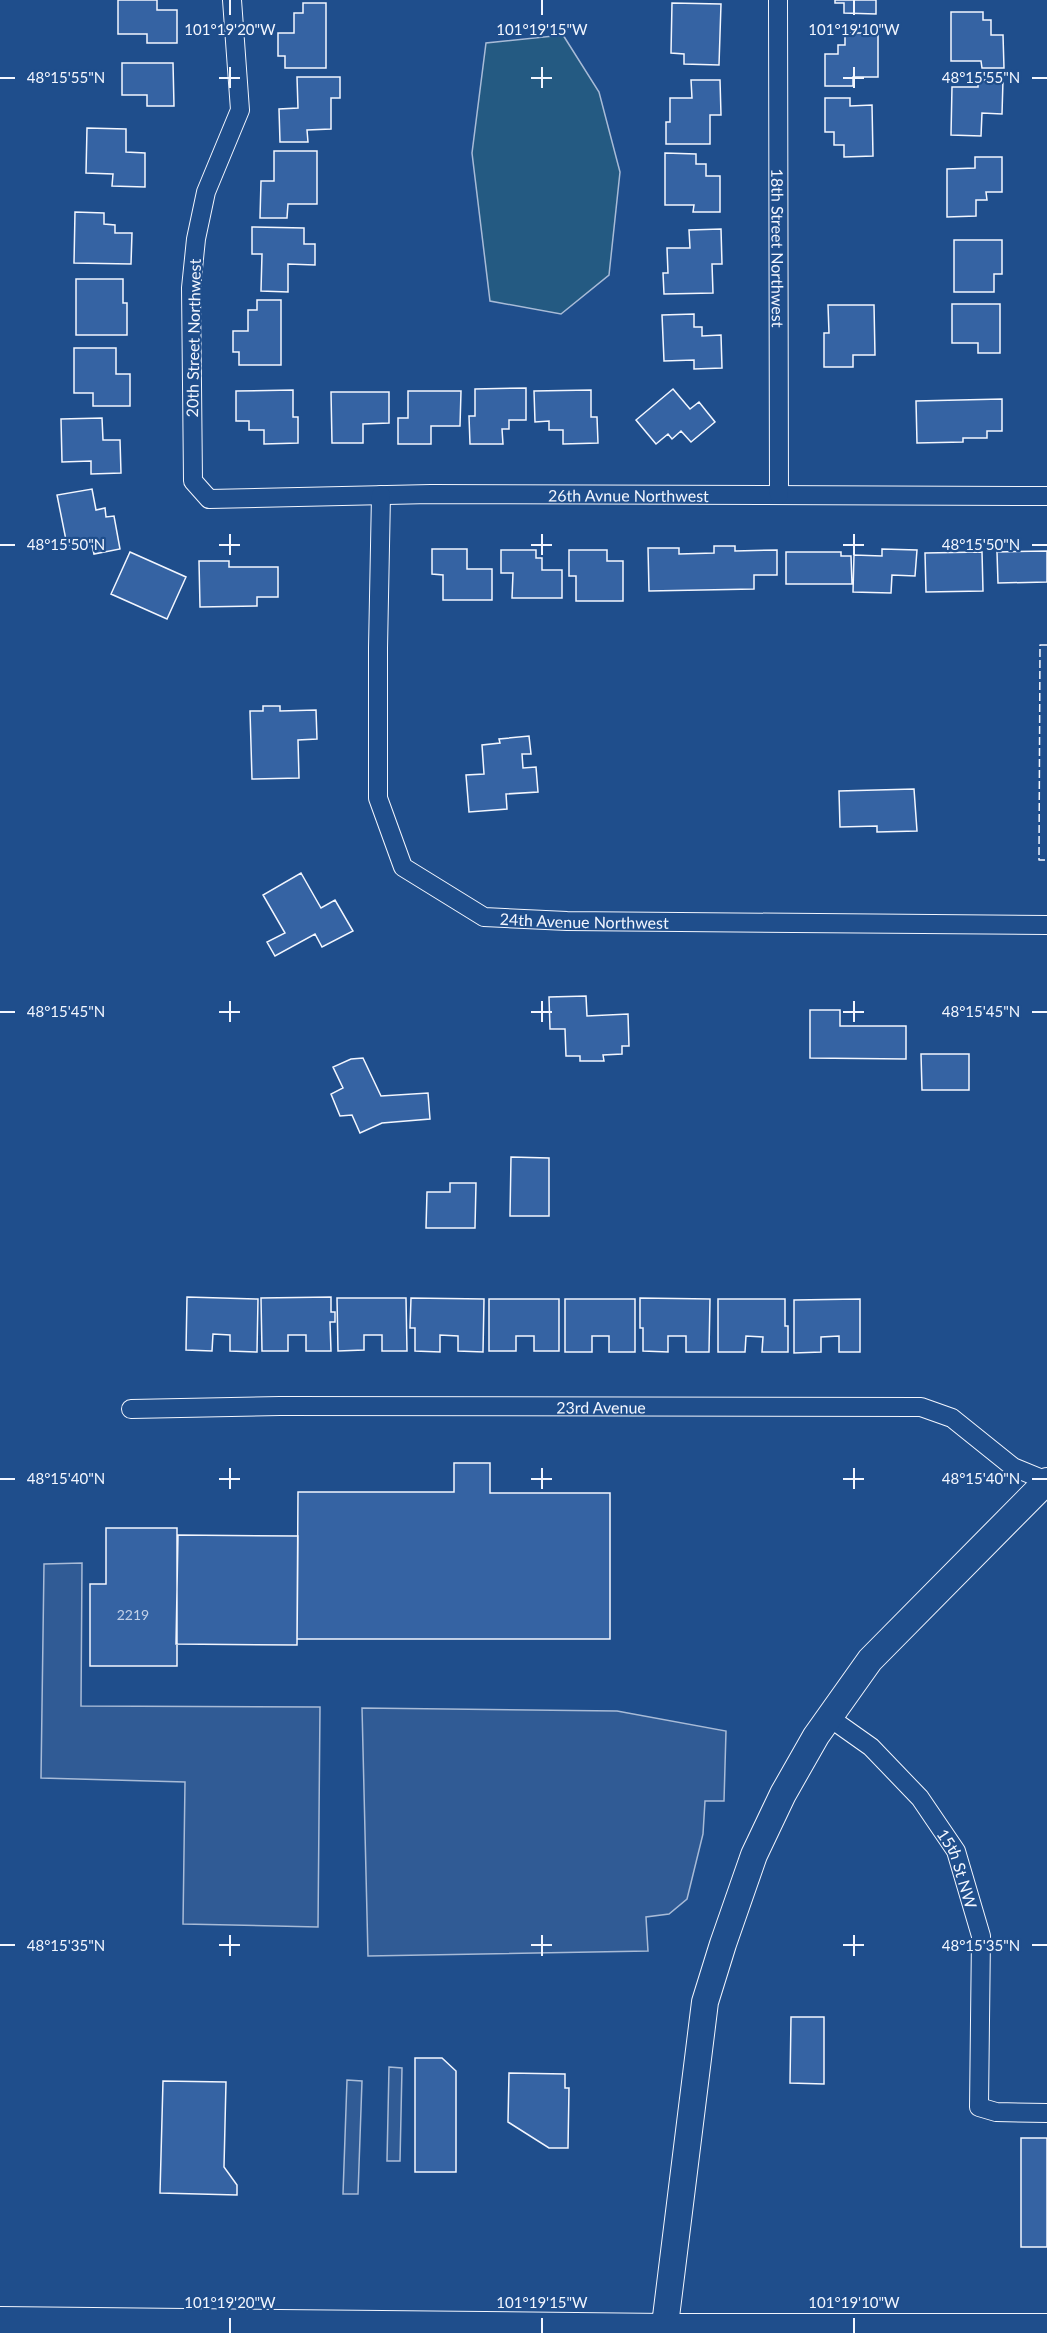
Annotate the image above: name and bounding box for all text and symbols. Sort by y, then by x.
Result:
text: 101°19'20"W [184,20,276,38]
text: 101°19'15"W [496,20,588,38]
text: 101°19'10"W [808,20,900,38]
text: 48°15'55"N [27,68,105,86]
text: 48°15'55"N [942,68,1020,86]
street label: 18th Street Northwest [769,169,788,328]
street label: 20th Street Northwest [182,258,204,417]
street label: 26th Avnue Northwest [548,485,709,504]
text: 48°15'50"N [27,535,105,553]
text: 48°15'50"N [942,535,1020,553]
street label: 24th Avenue Northwest [499,908,669,931]
text: 48°15'45"N [27,1002,105,1020]
text: 48°15'45"N [942,1002,1020,1020]
street label: 23rd Avenue [556,1397,646,1416]
text: 48°15'40"N [27,1469,105,1487]
text: 48°15'40"N [942,1469,1020,1487]
house number: 2219 [117,1606,149,1623]
street label: 15th St NW [934,1825,982,1911]
text: 48°15'35"N [27,1936,105,1954]
text: 48°15'35"N [942,1936,1020,1954]
text: 101°19'20"W [184,2293,276,2311]
text: 101°19'15"W [496,2293,588,2311]
text: 101°19'10"W [808,2293,900,2311]

